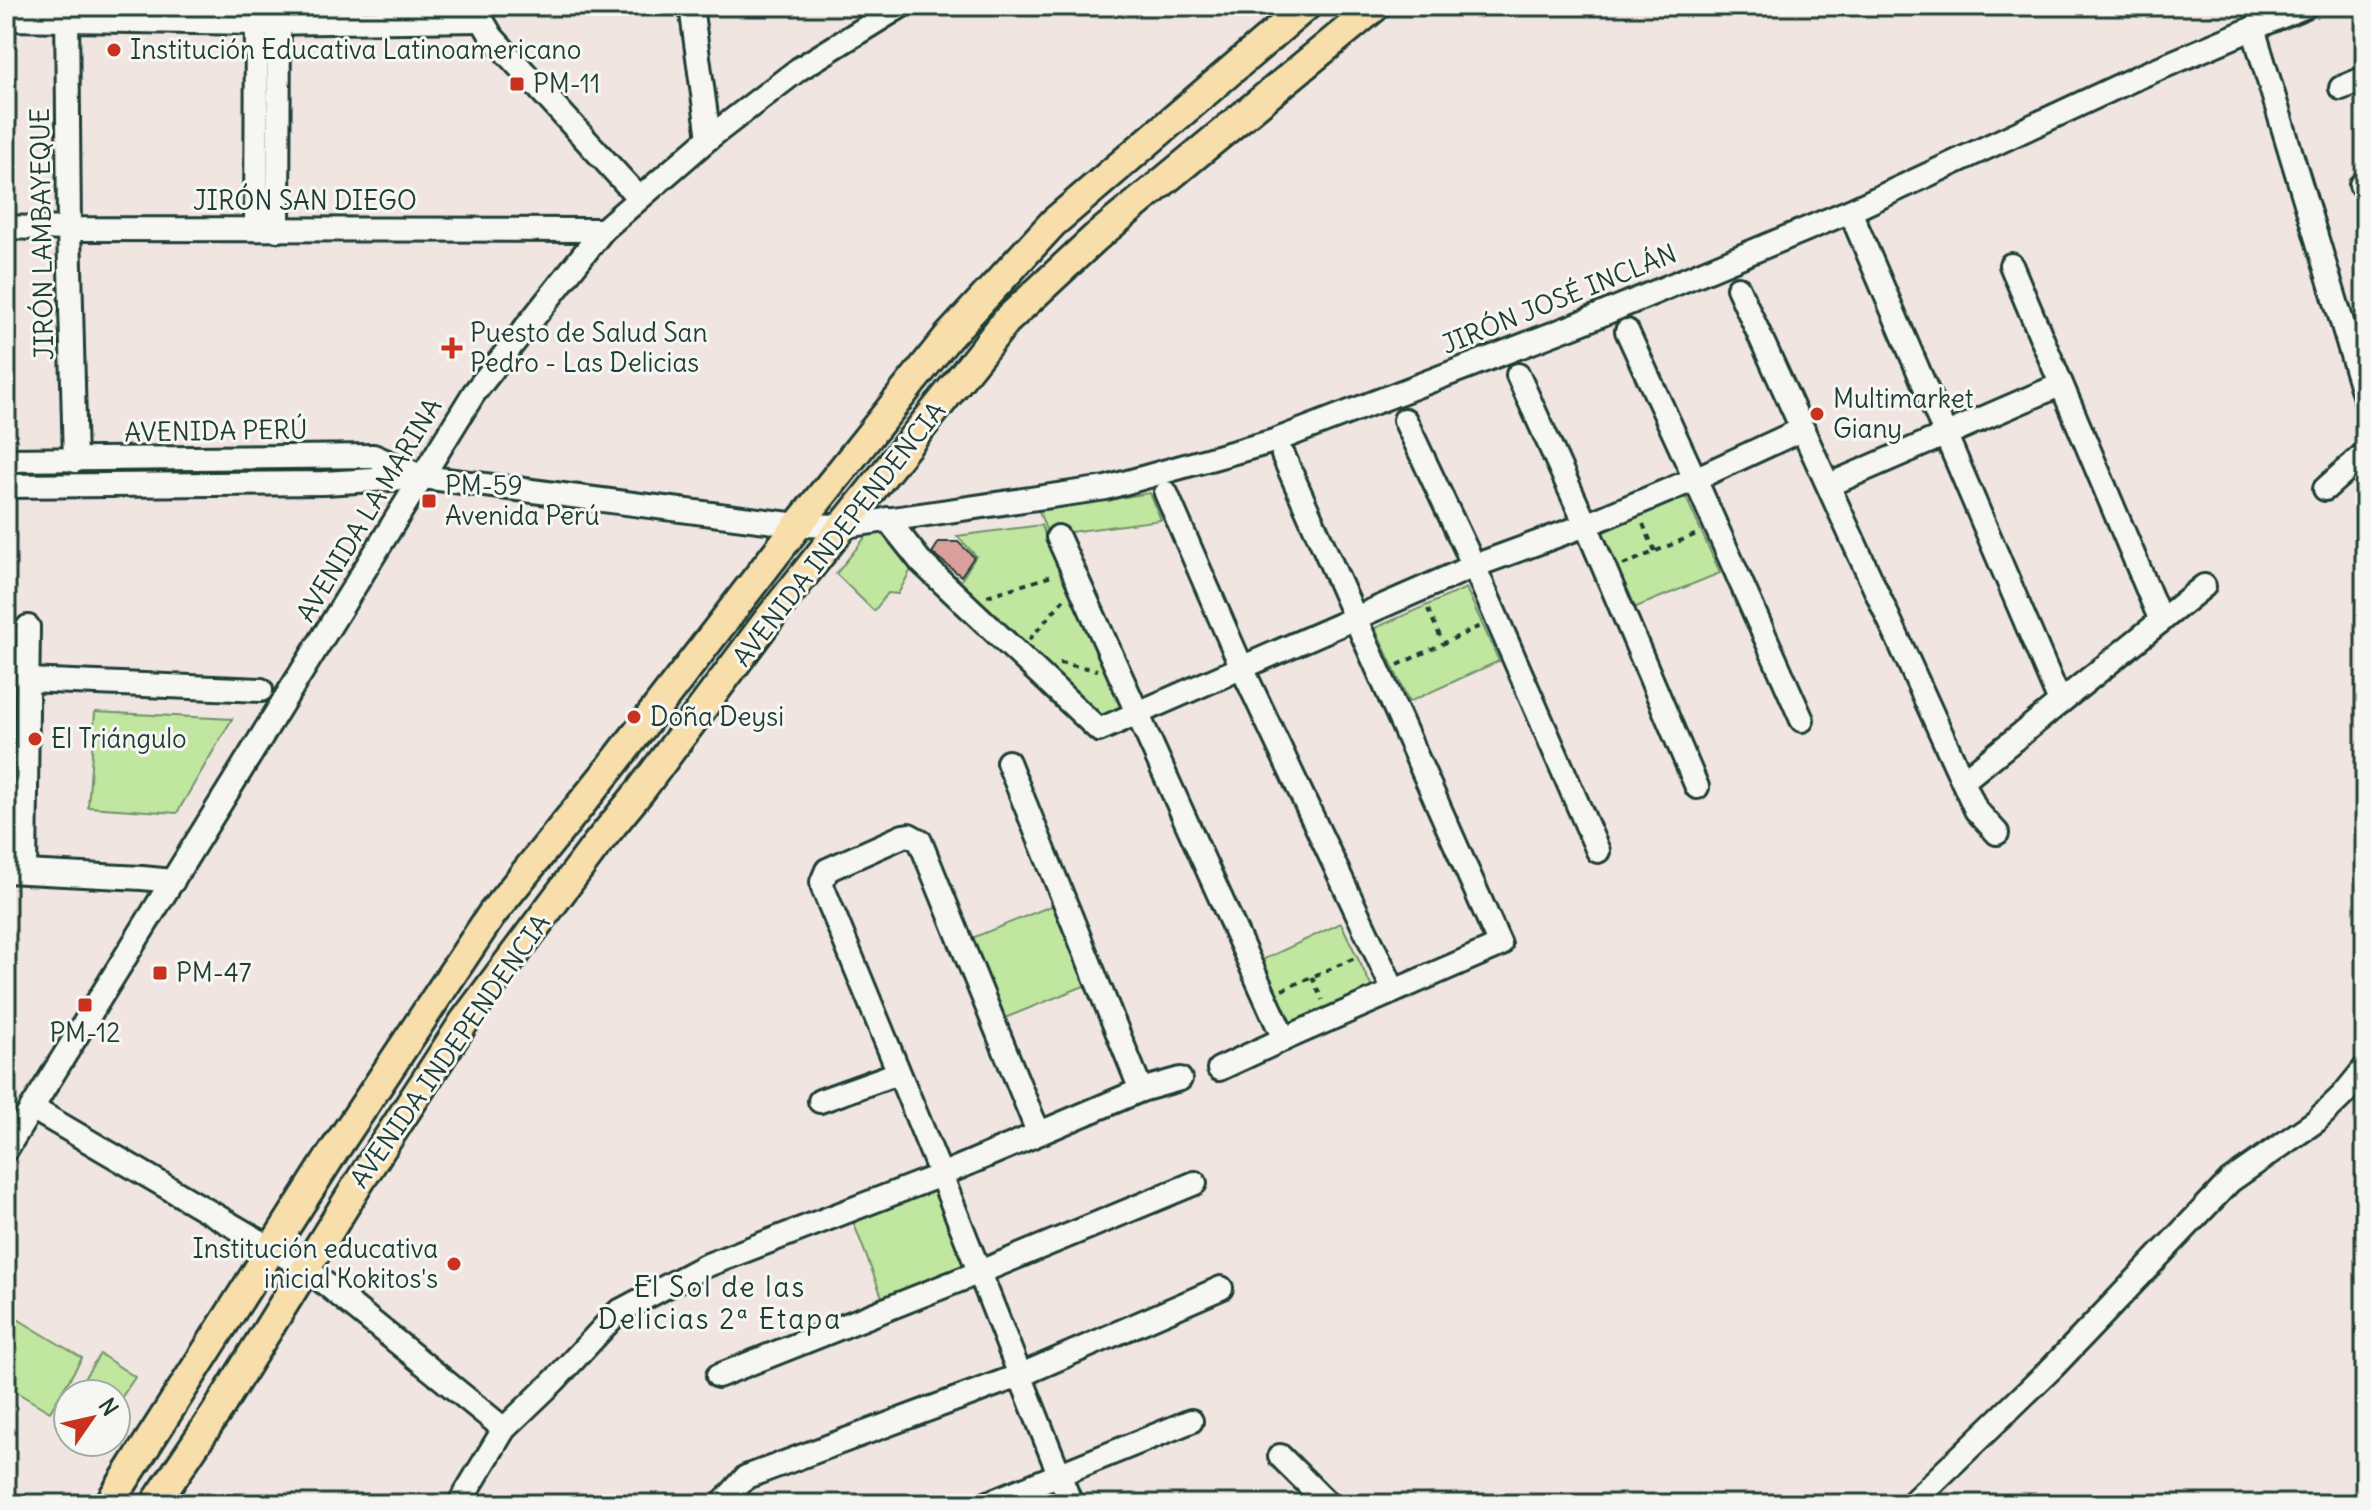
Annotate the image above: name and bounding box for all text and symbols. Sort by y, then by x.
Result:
place label: Institución Educativa Latinoamericano [130,33,581,66]
marker: Institución Educativa Latinoamericano [105,41,123,59]
place label: PM-11 [533,67,600,100]
marker: PM-11 [508,75,526,93]
street label: JIRÓN LAMBAYEQUE [22,108,60,360]
street label: JIRÓN SAN DIEGO [193,183,417,217]
street label: JIRÓN JOSÉ INCLÁN [1436,235,1681,361]
place label: Puesto de Salud San Pedro - Las Delicias [470,316,707,379]
marker: Puesto de Salud San Pedro - Las Delicias [441,337,463,359]
place label: Multimarket Giany [1833,382,1974,445]
street label: AVENIDA LA MARINA [289,392,448,628]
street label: AVENIDA INDEPENDENCIA [725,395,952,673]
marker: Multimarket Giany [1808,405,1826,423]
street label: AVENIDA PERÚ [124,411,308,449]
place label: PM-59 Avenida Perú [445,469,600,532]
marker: PM-59 Avenida Perú [420,492,438,510]
place label: Doña Deysi [650,700,784,733]
marker: Doña Deysi [625,708,643,726]
place label: El Triángulo [51,722,187,755]
marker: El Triángulo [26,730,44,748]
street label: AVENIDA INDEPENDENCIA [342,907,557,1194]
place label: PM-47 [176,956,252,989]
marker: PM-47 [151,964,169,982]
marker: PM-12 [76,996,94,1014]
place label: PM-12 [49,1016,121,1049]
place label: Institución educativa inicial Kokitos's [193,1232,438,1295]
marker: Institución educativa inicial Kokitos's [445,1255,463,1273]
district label: El Sol de las Delicias 2ª Etapa [598,1269,842,1337]
north arrow [52,1378,132,1458]
text: N [93,1393,124,1421]

